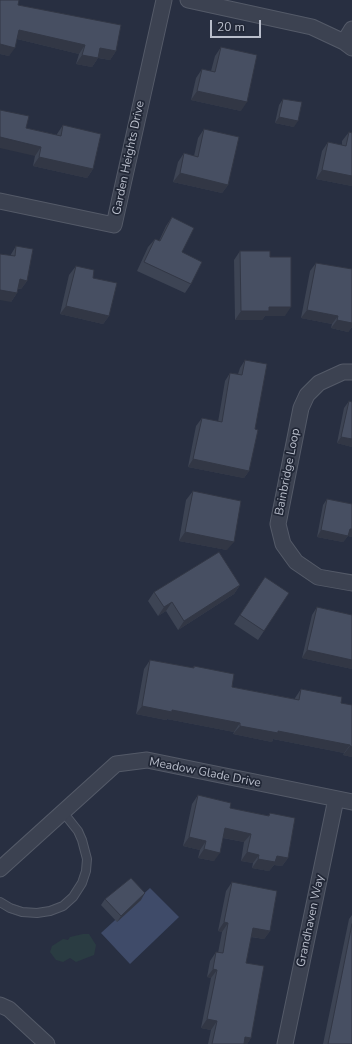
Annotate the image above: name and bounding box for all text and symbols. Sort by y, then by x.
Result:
scale bar [212,12,263,38]
text: 20 m [217,19,245,35]
street label: Garden Heights Drive [110,100,148,216]
street label: Bainbridge Loop [272,427,304,517]
street label: Meadow Glade Drive [148,755,262,791]
street label: Grandhaven Way [294,874,328,968]

